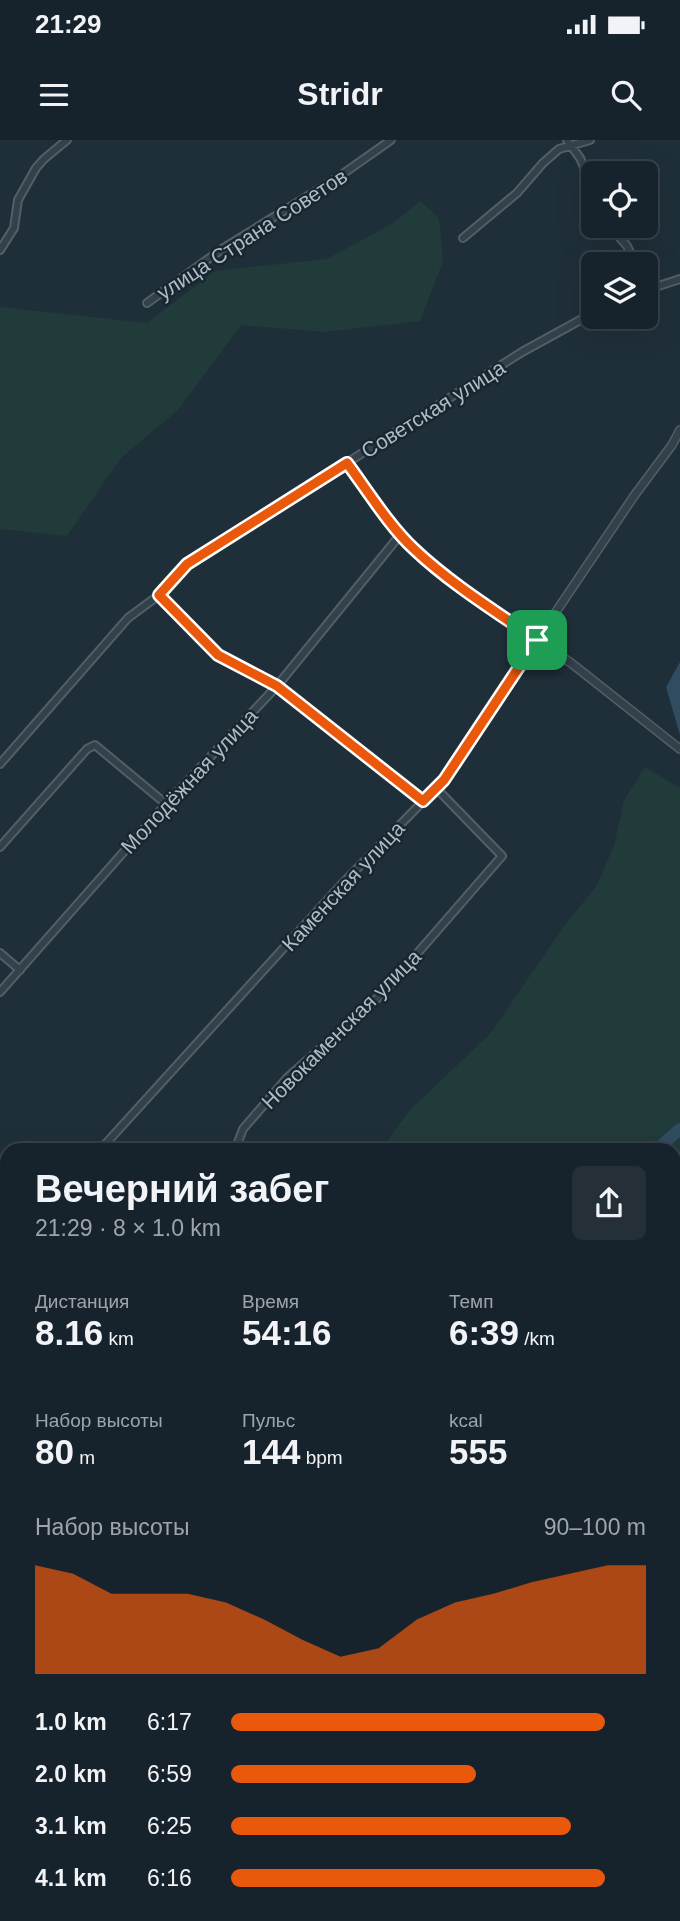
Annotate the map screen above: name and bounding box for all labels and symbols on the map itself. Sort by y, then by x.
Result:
street label: улица Страна Советов [153,164,351,304]
street label: Советская улица [357,355,509,462]
pin [507,610,567,670]
street label: Молодёжная улица [116,704,262,858]
street label: Каменская улица [277,816,409,955]
street label: Новокаменская улица [257,945,425,1113]

